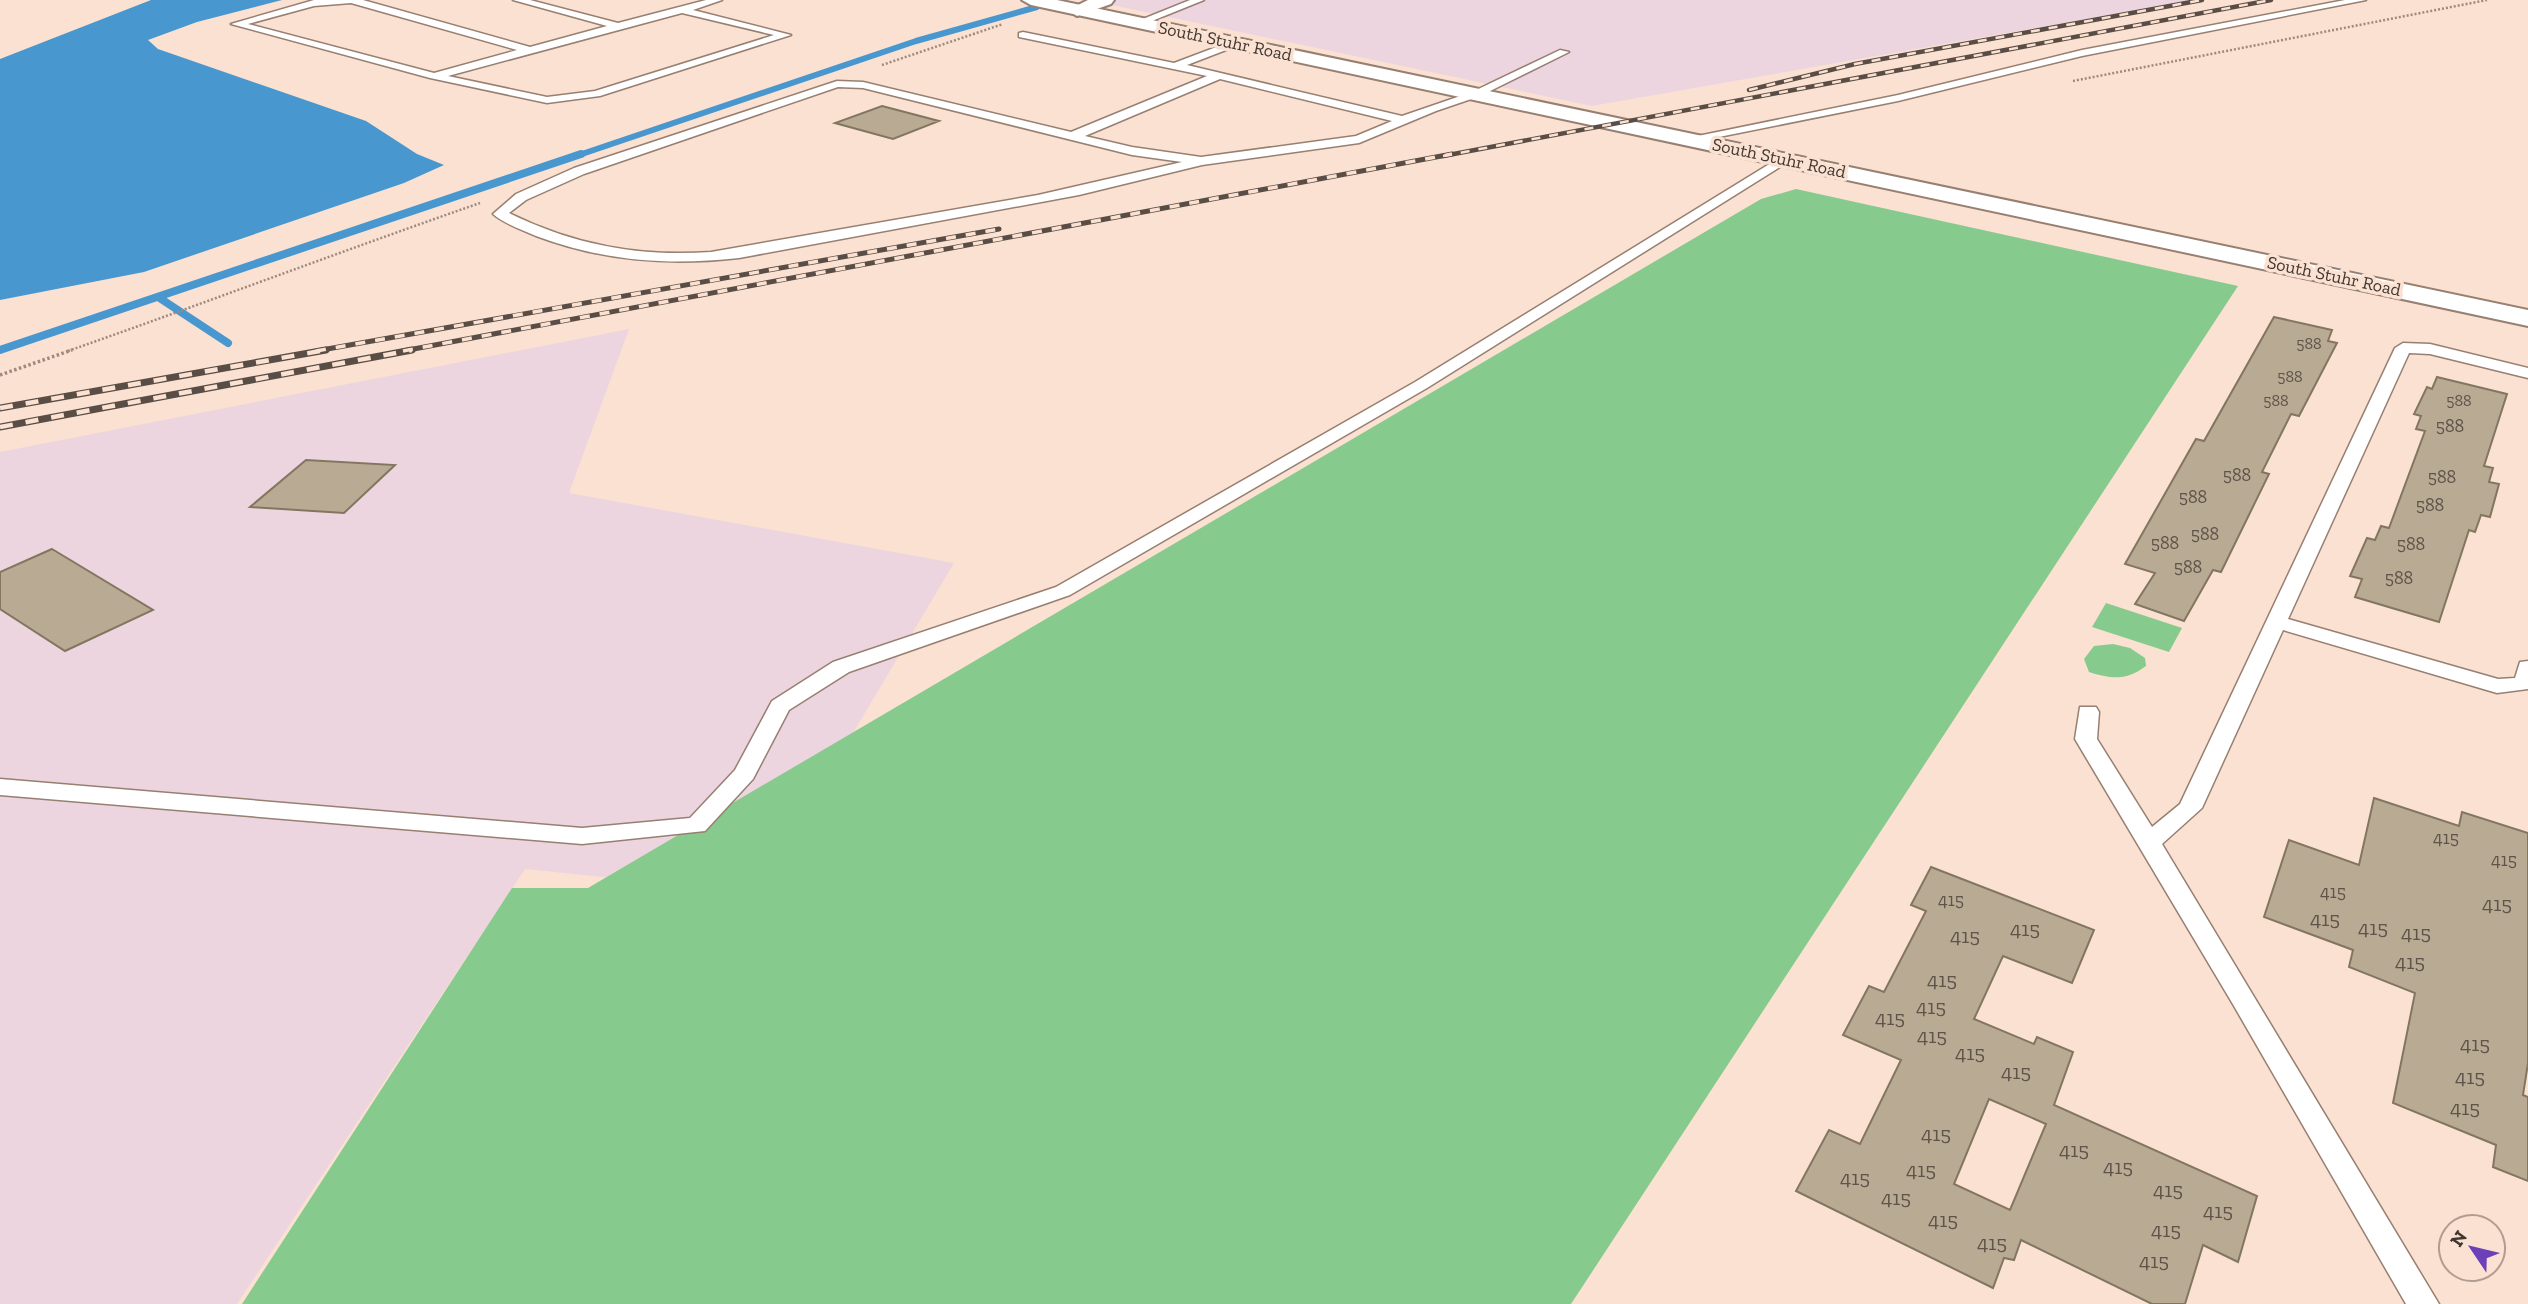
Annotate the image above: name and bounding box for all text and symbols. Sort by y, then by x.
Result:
street label: South Stuhr Road [1156,16,1294,66]
street label: South Stuhr Road [1710,133,1848,183]
street label: South Stuhr Road [2265,251,2403,301]
house number: 588 [2296,334,2322,353]
house number: 588 [2277,367,2303,386]
house number: 588 [2263,391,2289,410]
house number: 588 [2446,391,2472,410]
house number: 588 [2436,415,2464,437]
house number: 588 [2223,464,2251,486]
house number: 588 [2428,466,2456,488]
house number: 588 [2179,486,2207,508]
house number: 588 [2416,494,2444,516]
house number: 588 [2191,523,2219,545]
house number: 588 [2151,532,2179,554]
house number: 588 [2397,533,2425,555]
house number: 588 [2174,556,2202,578]
house number: 588 [2385,567,2413,589]
house number: 415 [2433,827,2459,849]
house number: 415 [2491,849,2517,871]
house number: 415 [2320,881,2346,903]
house number: 415 [1938,889,1964,911]
house number: 415 [2482,891,2512,916]
house number: 415 [2310,906,2340,931]
house number: 415 [2358,915,2388,940]
house number: 415 [2010,916,2040,941]
house number: 415 [2401,920,2431,945]
house number: 415 [1950,923,1980,948]
house number: 415 [2395,949,2425,974]
house number: 415 [1927,967,1957,992]
house number: 415 [1916,994,1946,1019]
house number: 415 [1875,1005,1905,1030]
house number: 415 [1917,1023,1947,1048]
house number: 415 [2460,1031,2490,1056]
house number: 415 [1955,1040,1985,1065]
house number: 415 [2001,1059,2031,1084]
house number: 415 [2455,1064,2485,1089]
house number: 415 [2450,1095,2480,1120]
house number: 415 [1921,1121,1951,1146]
house number: 415 [2059,1137,2089,1162]
house number: 415 [2103,1154,2133,1179]
house number: 415 [1906,1157,1936,1182]
house number: 415 [1840,1165,1870,1190]
house number: 415 [2153,1177,2183,1202]
house number: 415 [1881,1185,1911,1210]
house number: 415 [2203,1198,2233,1223]
house number: 415 [1928,1207,1958,1232]
north arrow [2437,1213,2507,1283]
house number: 415 [2151,1217,2181,1242]
text: N [2445,1226,2472,1251]
house number: 415 [1977,1230,2007,1255]
house number: 415 [2139,1248,2169,1273]

